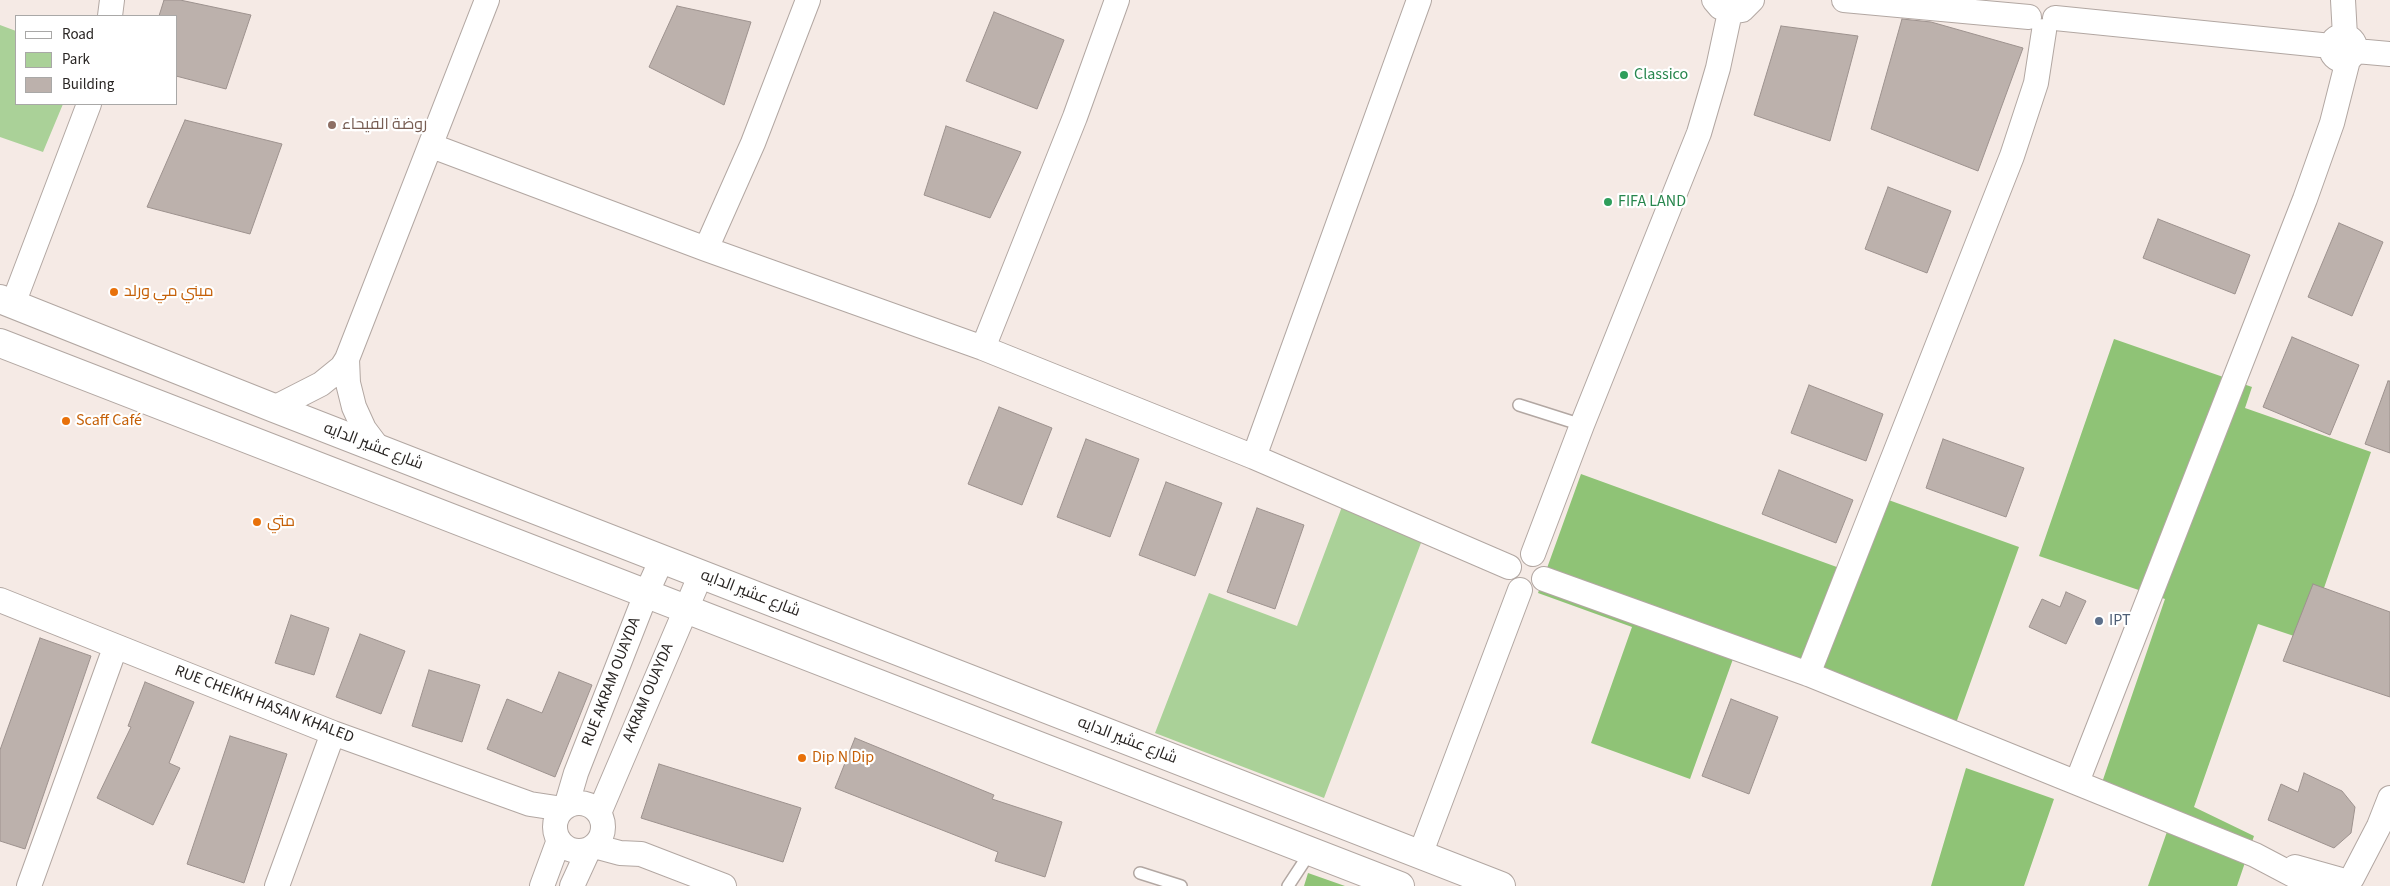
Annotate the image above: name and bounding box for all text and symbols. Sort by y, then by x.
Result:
legend [15,15,178,105]
text: Road [62,24,94,45]
text: Park [62,49,90,70]
place label: Classico [1634,65,1688,85]
marker: Classico [1618,69,1630,81]
text: Building [62,74,114,95]
place label: روضة الفيحاء [342,115,427,135]
marker: روضة الفيحاء [326,119,338,131]
place label: FIFA LAND [1618,192,1686,212]
marker: FIFA LAND [1602,196,1614,208]
place label: ميني مي ورلد [124,282,213,302]
marker: ميني مي ورلد [108,286,120,298]
place label: Scaff Café [76,411,142,431]
marker: Scaff Café [60,415,72,427]
street label: شارع عشير الدايه [320,419,426,475]
place label: متي [267,512,295,532]
marker: متي [251,516,263,528]
street label: شارع عشير الدايه [697,566,803,622]
place label: IPT [2109,611,2130,631]
street label: RUE AKRAM OUAYDA [579,615,645,749]
marker: IPT [2093,615,2105,627]
street label: AKRAM OUAYDA [620,641,678,745]
street label: RUE CHEIKH HASAN KHALED [172,662,356,748]
street label: شارع عشير الدايه [1074,713,1180,769]
place label: Dip N Dip [812,748,874,768]
marker: Dip N Dip [796,752,808,764]

